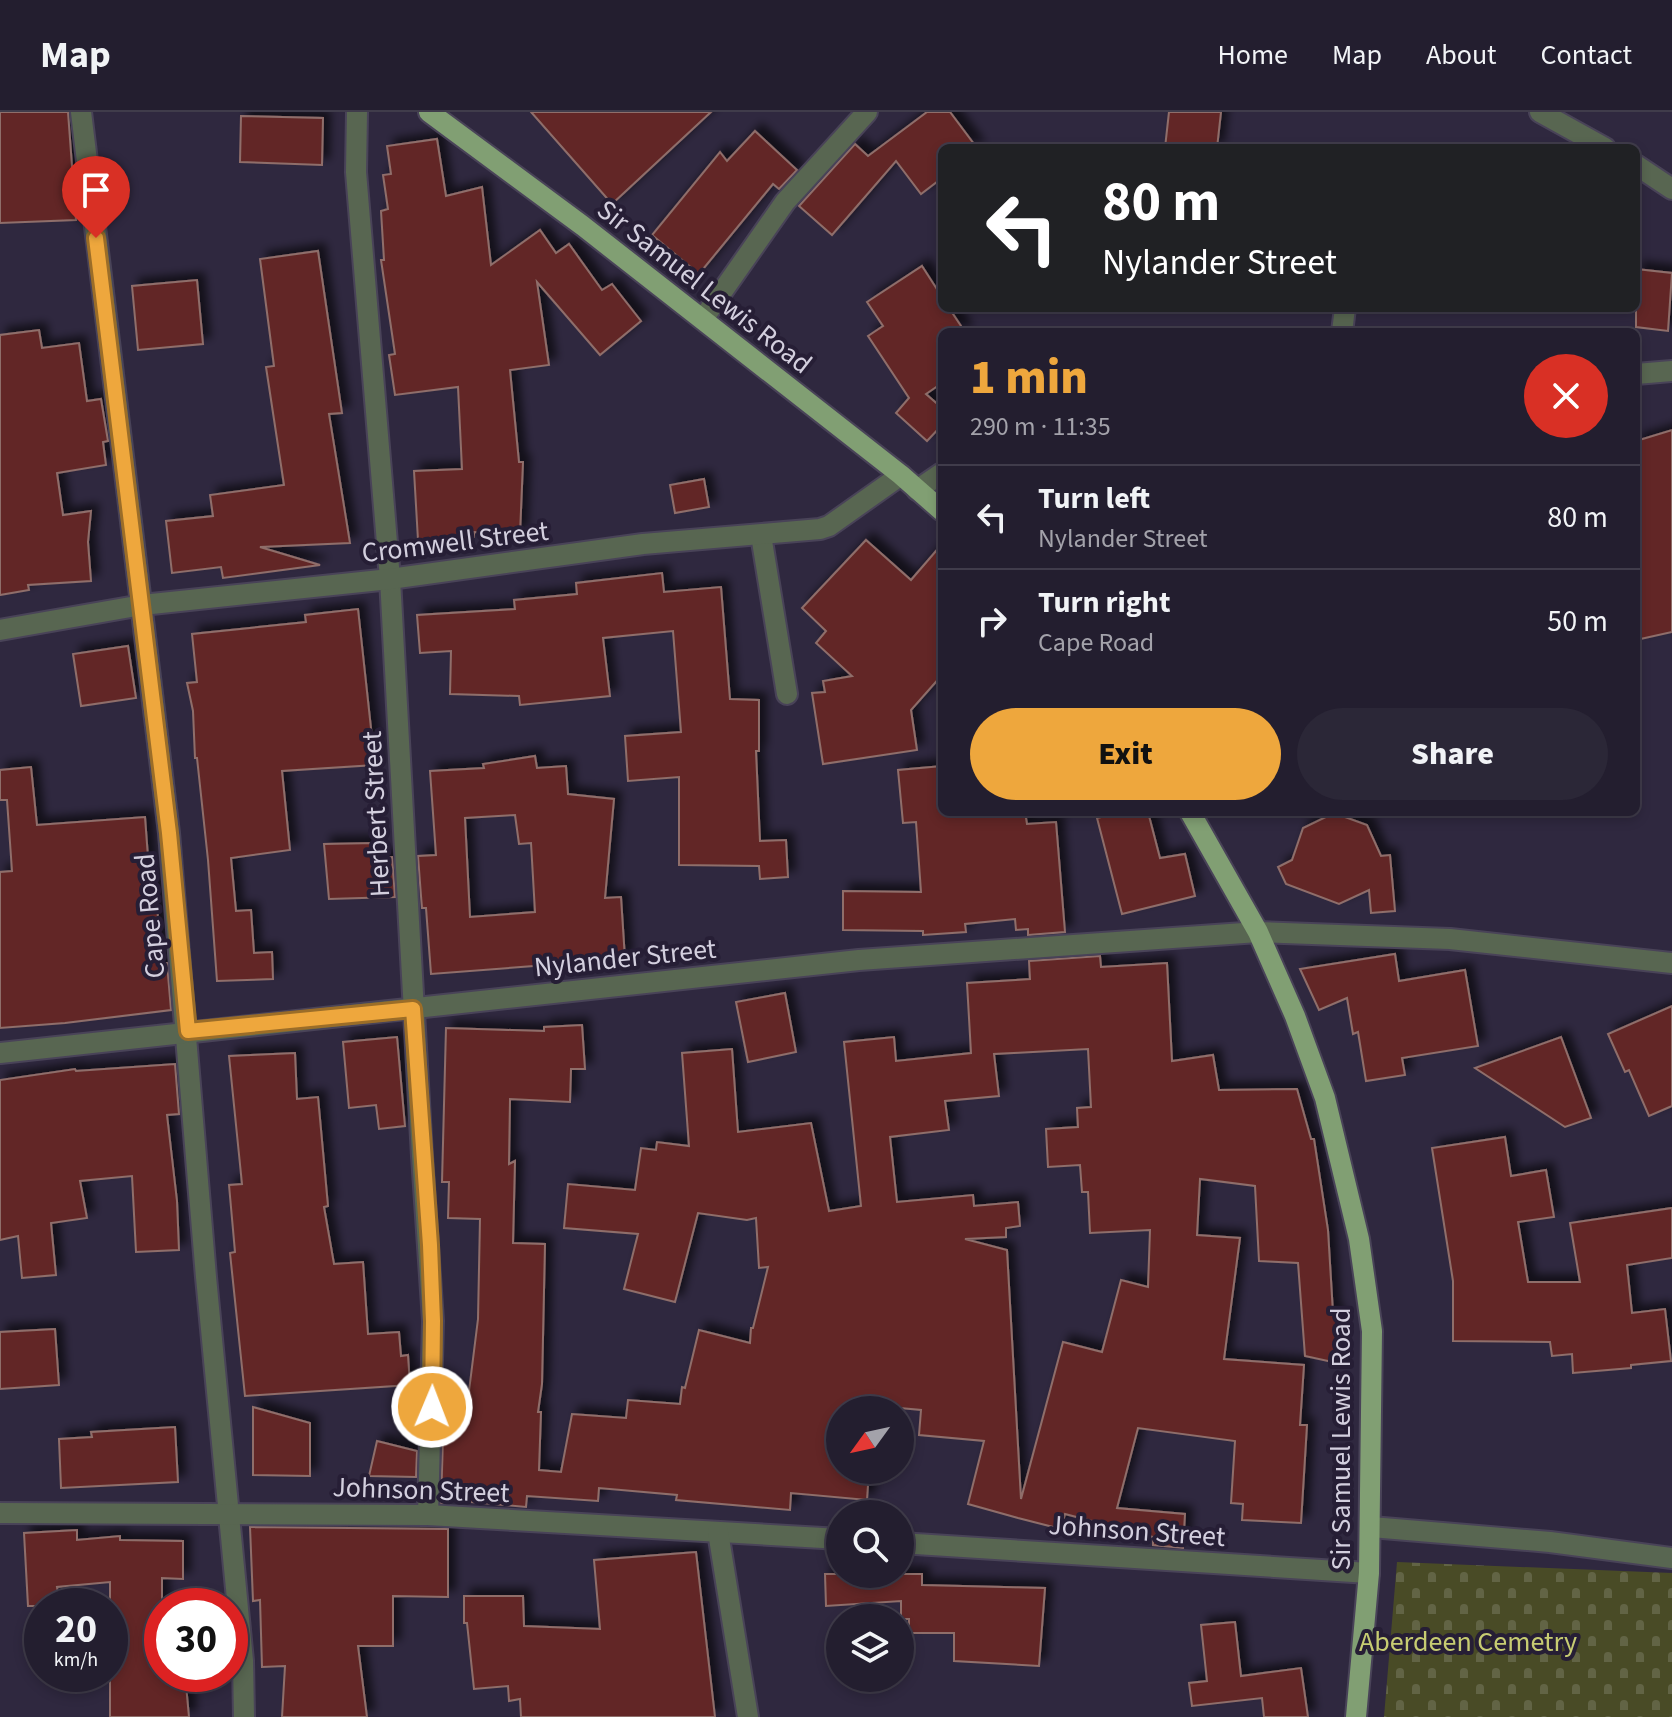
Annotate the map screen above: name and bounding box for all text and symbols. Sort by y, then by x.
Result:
text: Map [40,28,111,82]
text: Home [1217,35,1288,75]
text: Map [1332,35,1382,75]
text: About [1426,35,1497,75]
text: Contact [1541,35,1632,75]
pin [62,156,130,238]
text: 80 m [1102,163,1220,242]
icon: arrive [74,168,118,212]
icon: left [970,176,1074,280]
street label: Sir Samuel Lewis Road [588,190,820,384]
text: Nylander Street [1102,237,1337,288]
text: 1 min [970,344,1088,412]
button: close [1524,354,1608,438]
text: 290 m · 11:35 [970,408,1111,445]
text: Turn left [1038,477,1150,520]
icon: left [970,495,1014,539]
text: 80 m [1547,496,1608,539]
street label: Cromwell Street [360,511,551,573]
text: Nylander Street [1038,520,1208,557]
text: Turn right [1038,581,1170,624]
icon: right [970,599,1014,643]
text: 50 m [1547,600,1608,643]
text: Cape Road [1038,624,1154,661]
button: Exit [970,708,1281,800]
button: Share [1297,708,1608,800]
street label: Herbert Street [352,729,400,898]
street label: Cape Road [125,852,175,980]
street label: Nylander Street [532,929,719,987]
street label: Sir Samuel Lewis Road [1321,1307,1361,1571]
position arrow [390,1365,474,1449]
north arrow [826,1396,914,1484]
map controls [826,1396,914,1692]
street label: Johnson Street [332,1467,511,1513]
button: search [826,1500,914,1588]
street label: Johnson Street [1047,1505,1227,1557]
speed limit sign: 30 [144,1588,248,1692]
text: 20 [55,1601,97,1658]
button: layers [826,1604,914,1692]
park label: Aberdeen Cemetry [1359,1622,1577,1662]
text: km/h [54,1646,98,1674]

